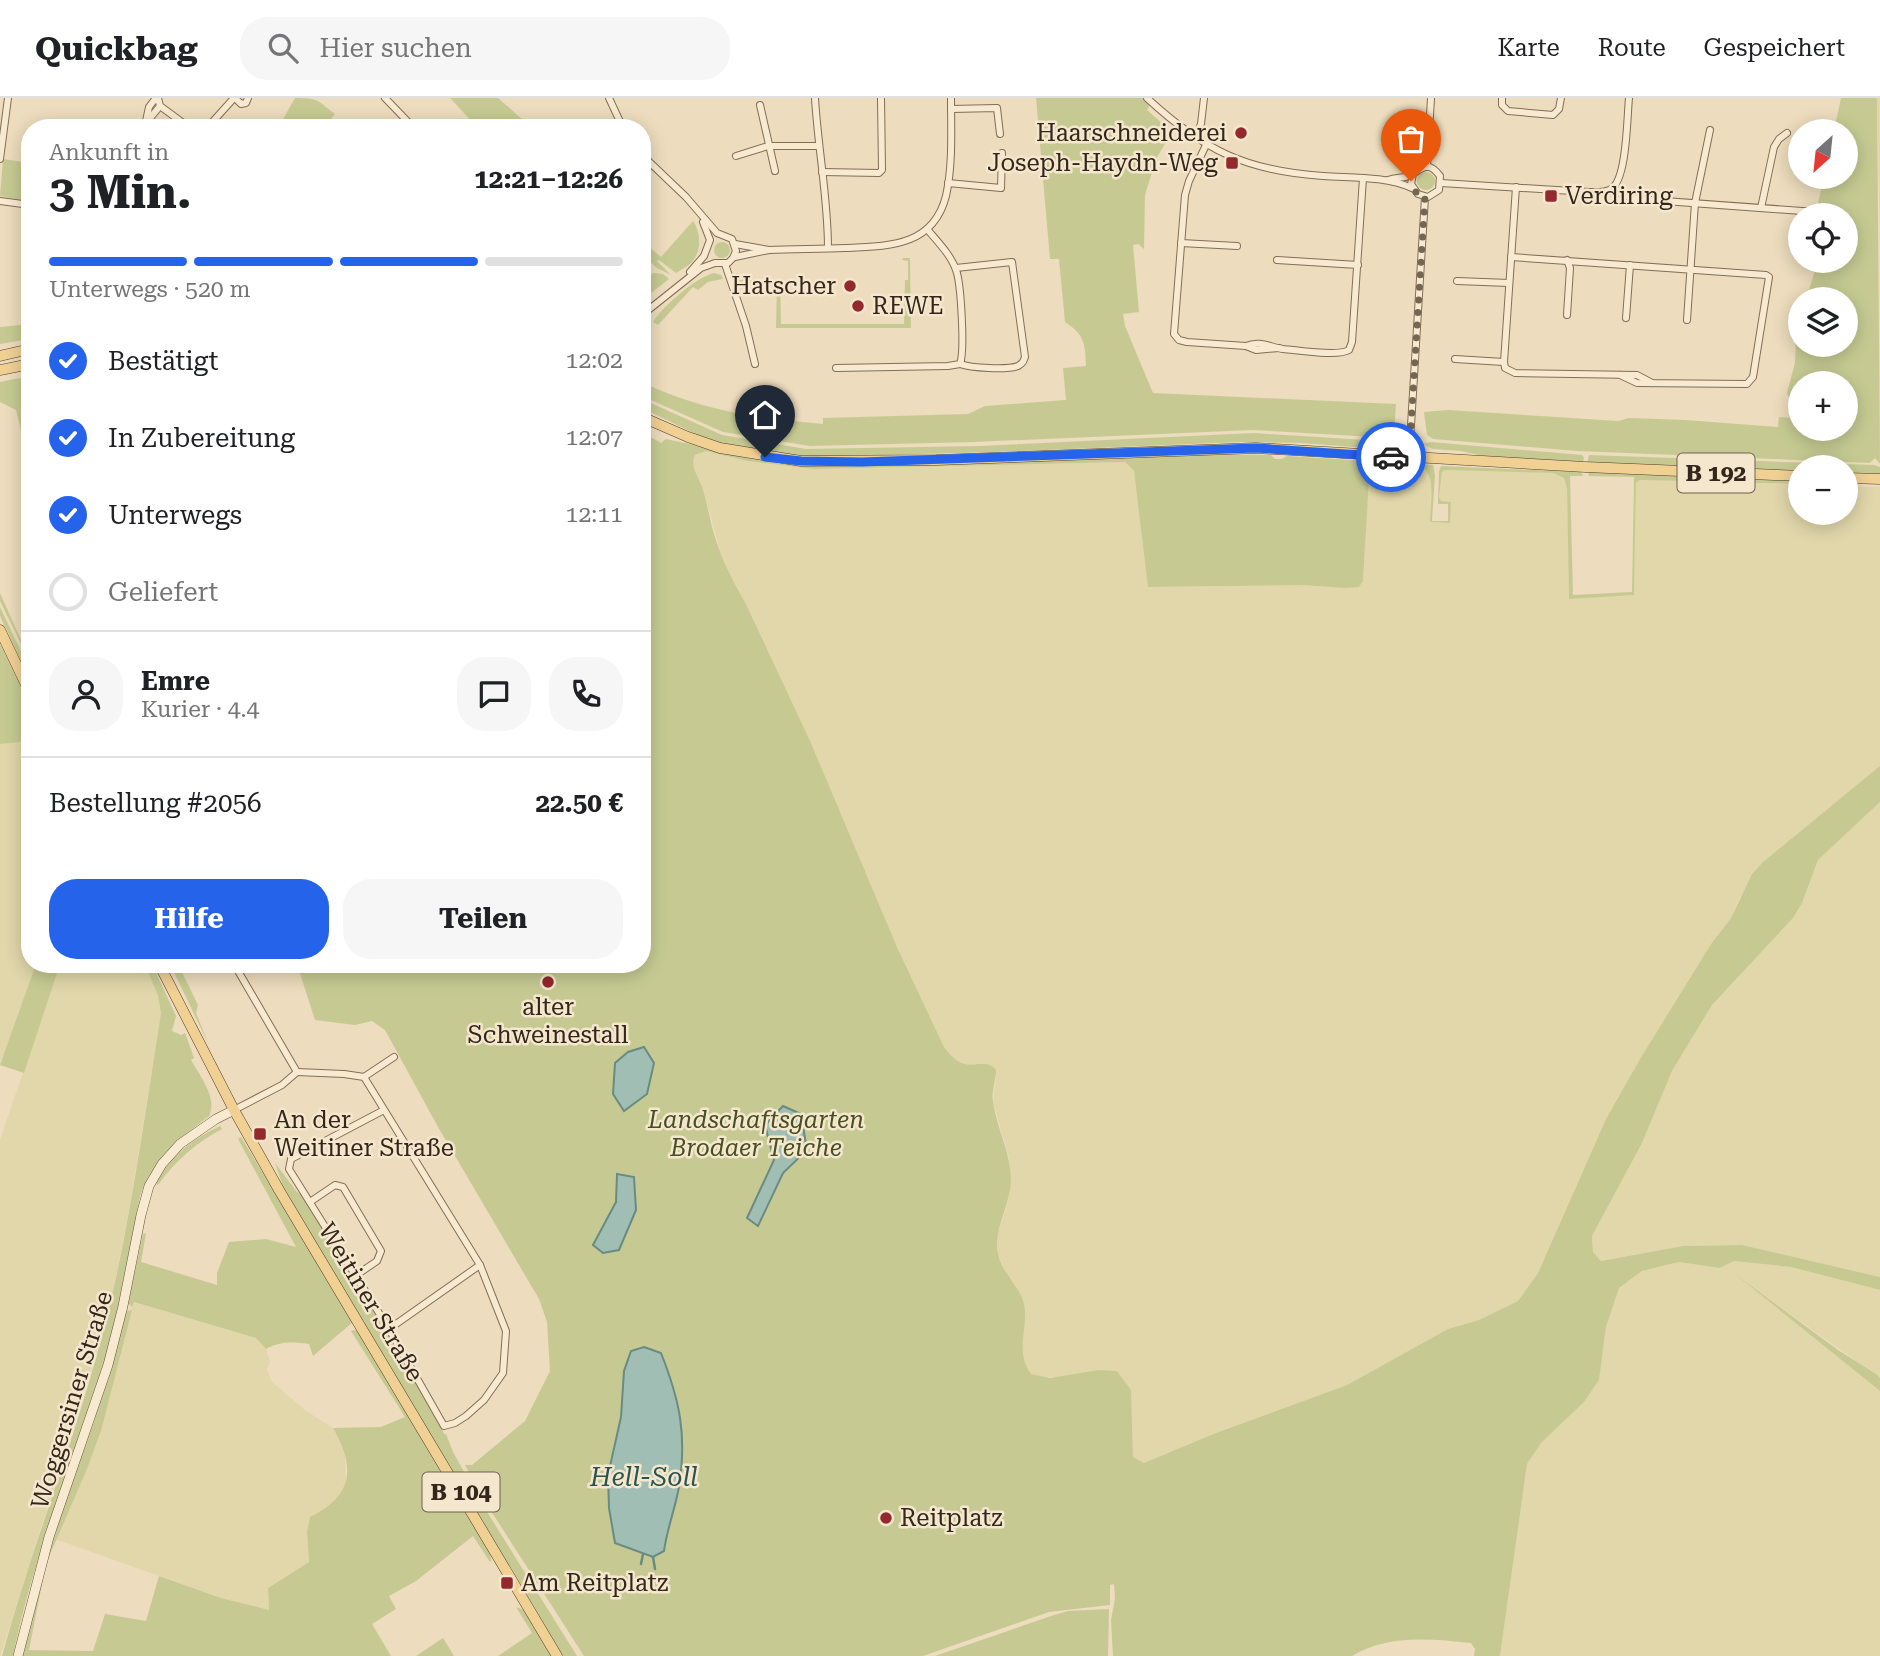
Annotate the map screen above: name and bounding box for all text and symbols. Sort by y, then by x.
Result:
search box [240,17,730,80]
text: Quickbag [35,29,198,68]
icon: search [264,29,302,67]
text: Hier suchen [320,33,472,63]
text: Karte [1497,34,1560,62]
text: Route [1598,34,1666,62]
text: Gespeichert [1704,34,1845,62]
pin [1381,109,1441,181]
place label: Haarschneiderei [1036,119,1227,147]
north arrow [1788,119,1858,189]
map controls [1788,119,1858,525]
icon: bag [1392,120,1430,158]
marker: Haarschneiderei [1233,125,1249,141]
text: Ankunft in [49,139,169,166]
place label: Joseph-Haydn-Weg [987,149,1218,177]
marker: Joseph-Haydn-Weg [1224,155,1240,171]
text: 12:21–12:26 [474,164,623,194]
text: 3 Min. [49,165,191,219]
place label: Verdiring [1565,182,1673,210]
marker: Verdiring [1543,188,1559,204]
button: locate [1788,203,1858,273]
place label: Hatscher [731,272,836,300]
text: Unterwegs · 520 m [49,276,251,303]
marker: Hatscher [842,278,858,294]
button: layers [1788,287,1858,357]
place label: REWE [872,292,944,320]
marker: REWE [850,298,866,314]
icon: check [49,342,87,380]
text: Bestätigt [108,346,218,376]
text: 12:02 [566,347,623,374]
button: + [1788,371,1858,441]
pin [735,385,795,457]
icon: home [746,396,784,434]
icon: check [49,419,87,457]
courier [1356,422,1426,492]
text: In Zubereitung [108,423,295,453]
text: 12:07 [566,424,623,451]
icon: car [1372,438,1410,476]
road number: B 192 [1678,454,1754,492]
button: − [1788,455,1858,525]
icon: check [49,496,87,534]
text: Unterwegs [108,500,242,530]
text: 12:11 [566,501,623,528]
text: Geliefert [108,577,218,607]
button: person [49,657,123,731]
button: chat [457,657,531,731]
button: phone [549,657,623,731]
text: Emre [141,666,210,696]
text: Kurier · 4.4 [141,696,259,723]
text: Bestellung #2056 [49,788,262,818]
text: 22.50 € [535,788,623,818]
button: Hilfe [49,879,329,959]
button: Teilen [343,879,623,959]
marker: alter Schweinestall [540,974,556,990]
place label: alter Schweinestall [468,993,628,1049]
place label: An der Weitiner Straße [274,1106,454,1162]
park label: Landschaftsgarten Brodaer Teiche [647,1106,864,1162]
marker: An der Weitiner Straße [252,1126,268,1142]
street label: Weitiner Straße [313,1218,429,1386]
street label: Woggersiner Straße [26,1288,118,1512]
water label: Hell-Soll [589,1462,698,1492]
road number: B 104 [422,1472,500,1512]
place label: Reitplatz [900,1504,1002,1532]
marker: Reitplatz [878,1510,894,1526]
place label: Am Reitplatz [521,1569,668,1597]
marker: Am Reitplatz [499,1575,515,1591]

